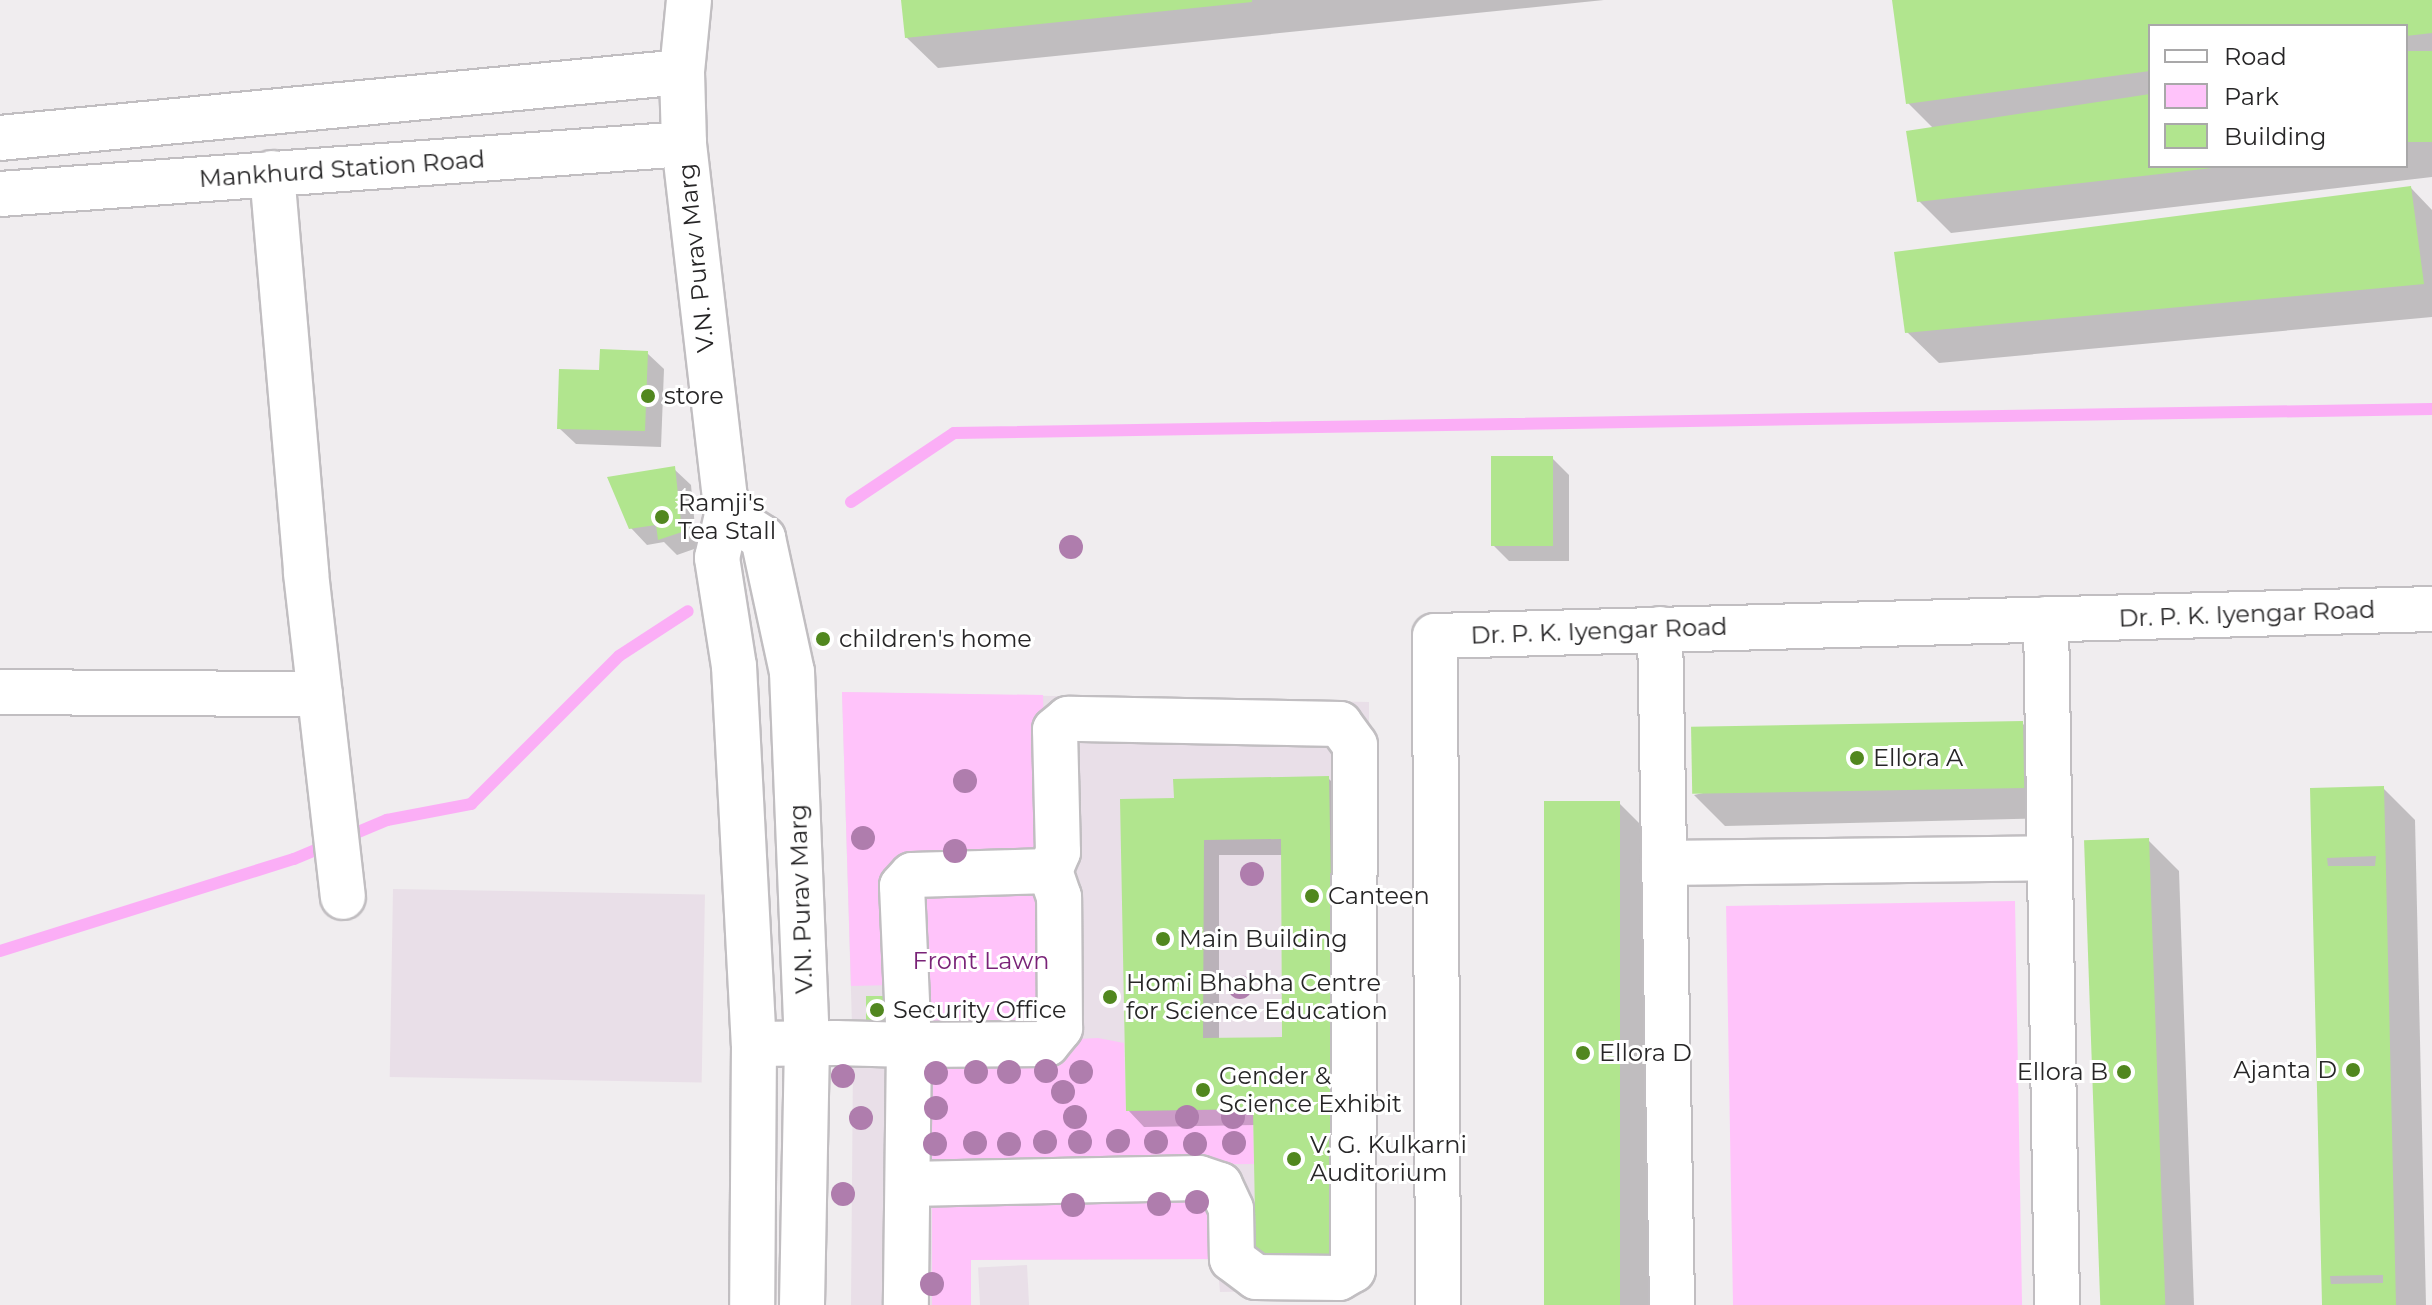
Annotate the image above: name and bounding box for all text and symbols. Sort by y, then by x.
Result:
legend [2148,24,2408,168]
text: Road [2224,42,2287,71]
text: Park [2224,82,2279,111]
text: Building [2224,122,2327,151]
street label: Mankhurd Station Road [198,145,486,193]
street label: V.N. Purav Marg [672,162,720,354]
place label: store [664,382,724,410]
marker: store [639,387,657,405]
place label: Ramji's Tea Stall [678,489,776,545]
marker: Ramji's Tea Stall [653,508,671,526]
street label: Dr. P. K. Iyengar Road [2118,595,2376,633]
street label: Dr. P. K. Iyengar Road [1470,612,1728,650]
place label: children's home [839,625,1032,653]
marker: children's home [814,630,832,648]
place label: Ellora A [1873,744,1963,772]
marker: Ellora A [1848,749,1866,767]
street label: V.N. Purav Marg [783,804,819,994]
place label: Canteen [1328,882,1430,910]
marker: Canteen [1303,887,1321,905]
place label: Main Building [1179,925,1348,953]
marker: Main Building [1154,930,1172,948]
park label: Front Lawn [913,947,1049,975]
place label: Homi Bhabha Centre for Science Education [1126,969,1388,1025]
marker: Homi Bhabha Centre for Science Education [1101,988,1119,1006]
place label: Security Office [893,996,1066,1024]
marker: Security Office [868,1001,886,1019]
place label: Ellora D [1599,1039,1692,1067]
marker: Ellora D [1574,1044,1592,1062]
place label: Ajanta D [2233,1056,2337,1084]
place label: Ellora B [2017,1058,2108,1086]
marker: Ajanta D [2344,1061,2362,1079]
place label: Gender & Science Exhibit [1219,1062,1402,1118]
marker: Ellora B [2115,1063,2133,1081]
marker: Gender & Science Exhibit [1194,1081,1212,1099]
place label: V. G. Kulkarni Auditorium [1310,1131,1467,1187]
marker: V. G. Kulkarni Auditorium [1285,1150,1303,1168]

